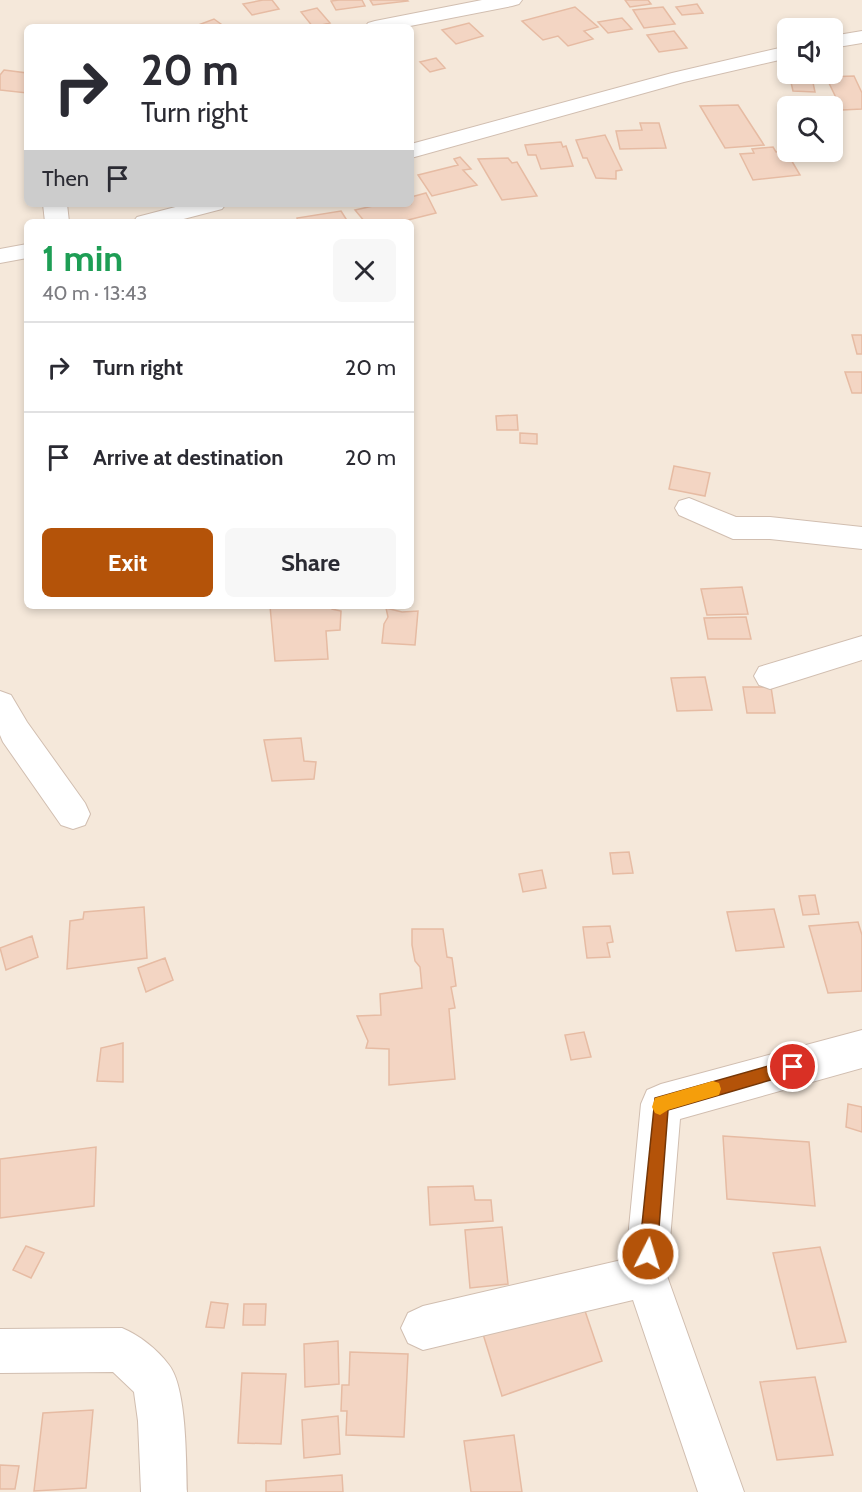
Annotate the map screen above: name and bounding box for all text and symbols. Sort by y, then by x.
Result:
map controls [777,18,843,162]
button: sound [777,18,843,84]
text: 20 m [141,44,239,96]
icon: right [42,48,120,126]
text: Turn right [141,96,248,129]
button: search [777,96,843,162]
icon: arrive [101,162,134,195]
text: Then [42,165,89,192]
text: 1 min [42,236,123,280]
button: close [333,239,396,302]
text: 40 m · 13:43 [42,281,147,305]
icon: right [42,351,75,384]
text: Turn right [93,354,183,381]
text: 20 m [345,354,396,381]
icon: arrive [42,441,75,474]
text: Arrive at destination [93,444,283,471]
text: 20 m [345,444,396,471]
button: Exit [42,528,213,597]
button: Share [225,528,396,597]
pin [767,1041,818,1092]
icon: arrive [776,1050,809,1083]
position arrow [616,1222,680,1286]

